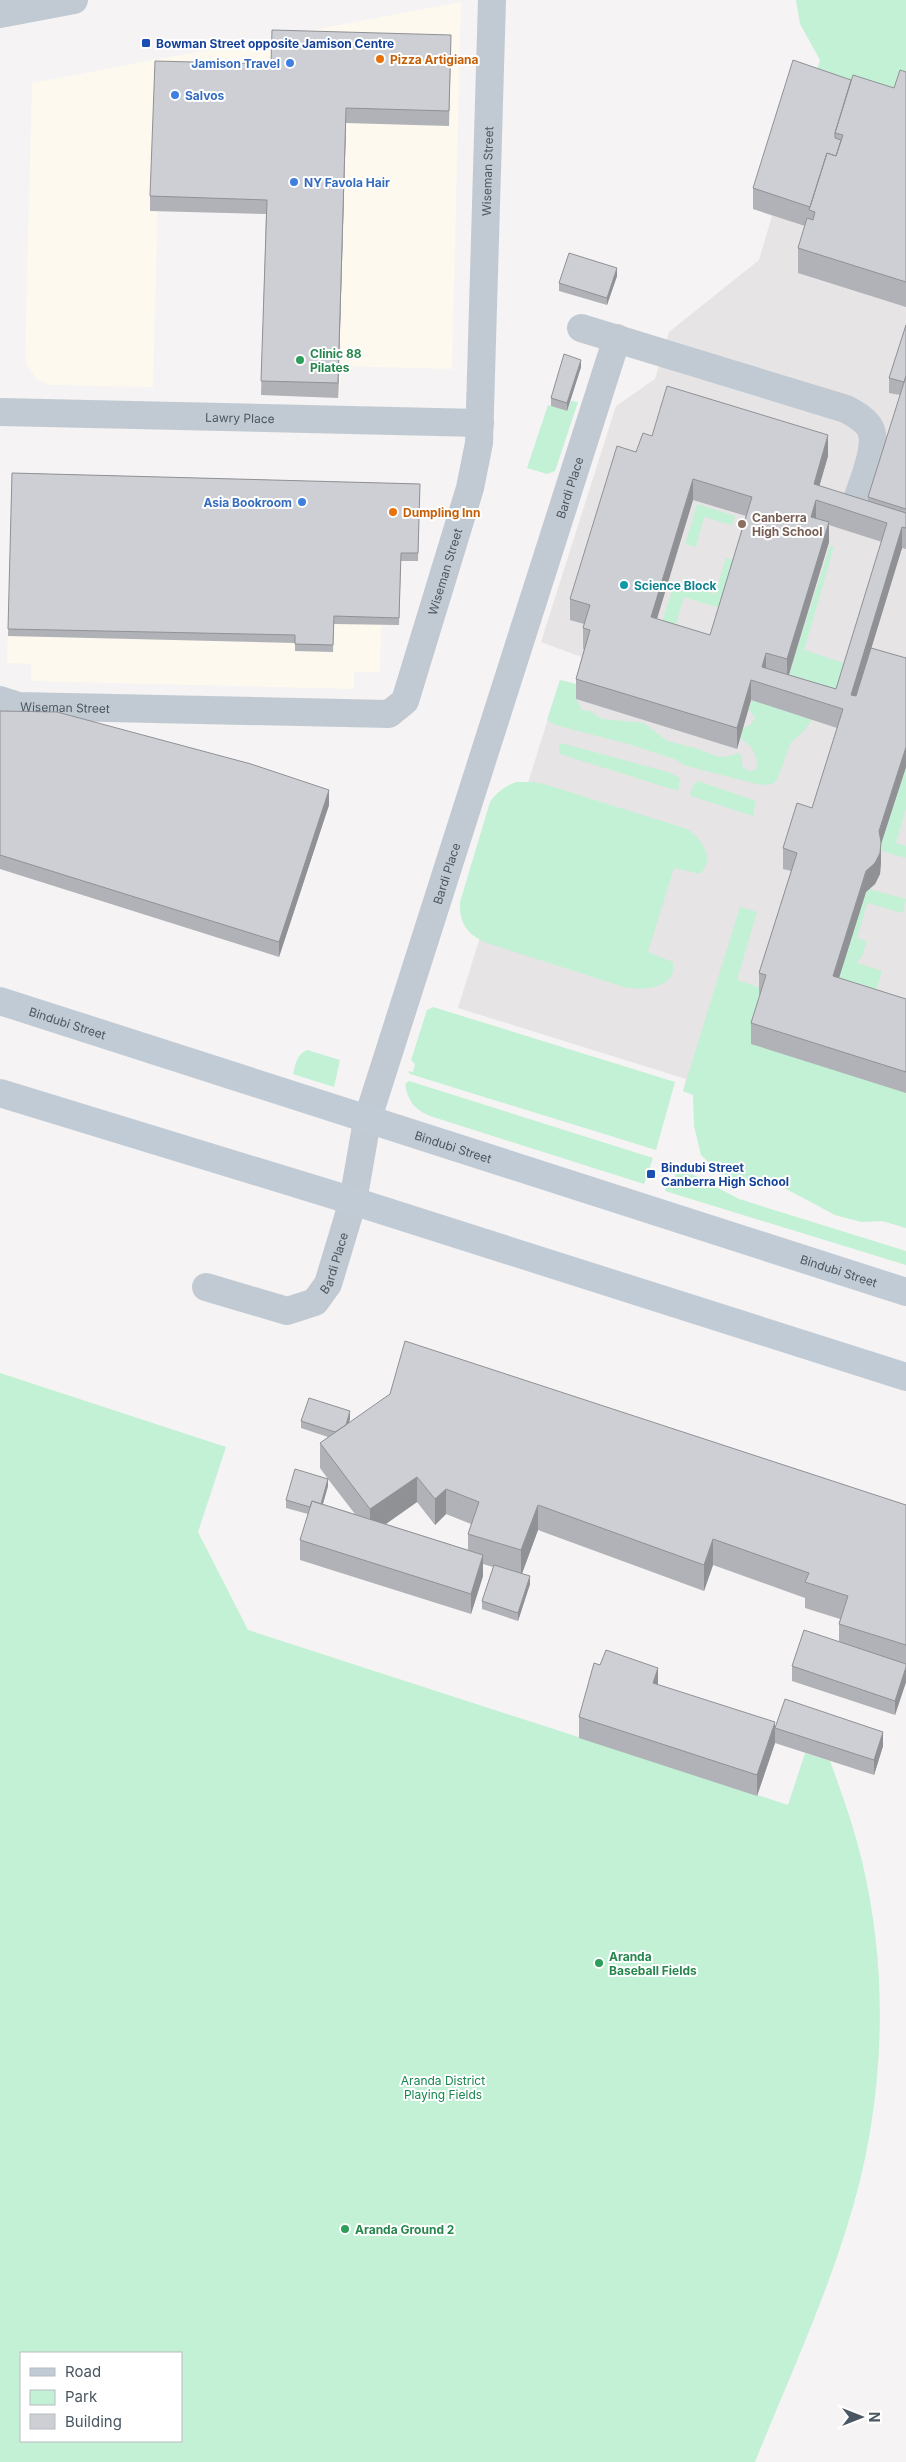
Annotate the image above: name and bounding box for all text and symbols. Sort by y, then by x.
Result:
place label: Bowman Street opposite Jamison Centre [156,36,394,51]
marker: Bowman Street opposite Jamison Centre [140,37,152,49]
place label: Pizza Artigiana [390,52,479,67]
marker: Pizza Artigiana [374,53,386,65]
place label: Jamison Travel [191,56,280,71]
marker: Jamison Travel [284,57,296,69]
place label: Salvos [185,88,225,103]
marker: Salvos [169,89,181,101]
street label: Wiseman Street [478,126,496,216]
place label: NY Favola Hair [304,175,390,190]
marker: NY Favola Hair [288,176,300,188]
place label: Clinic 88 Pilates [310,346,362,375]
marker: Clinic 88 Pilates [294,354,306,366]
street label: Lawry Place [205,409,275,426]
street label: Bardi Place [552,455,586,520]
place label: Asia Bookroom [204,495,292,510]
marker: Asia Bookroom [296,496,308,508]
place label: Dumpling Inn [403,505,480,520]
marker: Dumpling Inn [387,506,399,518]
place label: Canberra High School [752,510,822,539]
marker: Canberra High School [736,518,748,530]
street label: Wiseman Street [424,526,465,617]
place label: Science Block [634,578,716,593]
marker: Science Block [618,579,630,591]
street label: Wiseman Street [20,699,110,715]
street label: Bardi Place [429,841,463,906]
street label: Bindubi Street [27,1003,108,1042]
street label: Bindubi Street [413,1127,494,1166]
place label: Bindubi Street Canberra High School [661,1160,789,1189]
marker: Bindubi Street Canberra High School [645,1168,657,1180]
street label: Bardi Place [316,1230,351,1296]
street label: Bindubi Street [798,1251,879,1290]
place label: Aranda Baseball Fields [609,1949,697,1978]
marker: Aranda Baseball Fields [593,1957,605,1969]
park label: Aranda District Playing Fields [401,2073,485,2102]
place label: Aranda Ground 2 [355,2222,454,2237]
marker: Aranda Ground 2 [339,2223,351,2235]
legend [20,2352,182,2442]
text: Road [65,2362,101,2381]
text: Park [65,2387,98,2406]
north arrow [836,2392,886,2442]
text: Building [65,2412,122,2431]
text: N [866,2412,883,2422]

